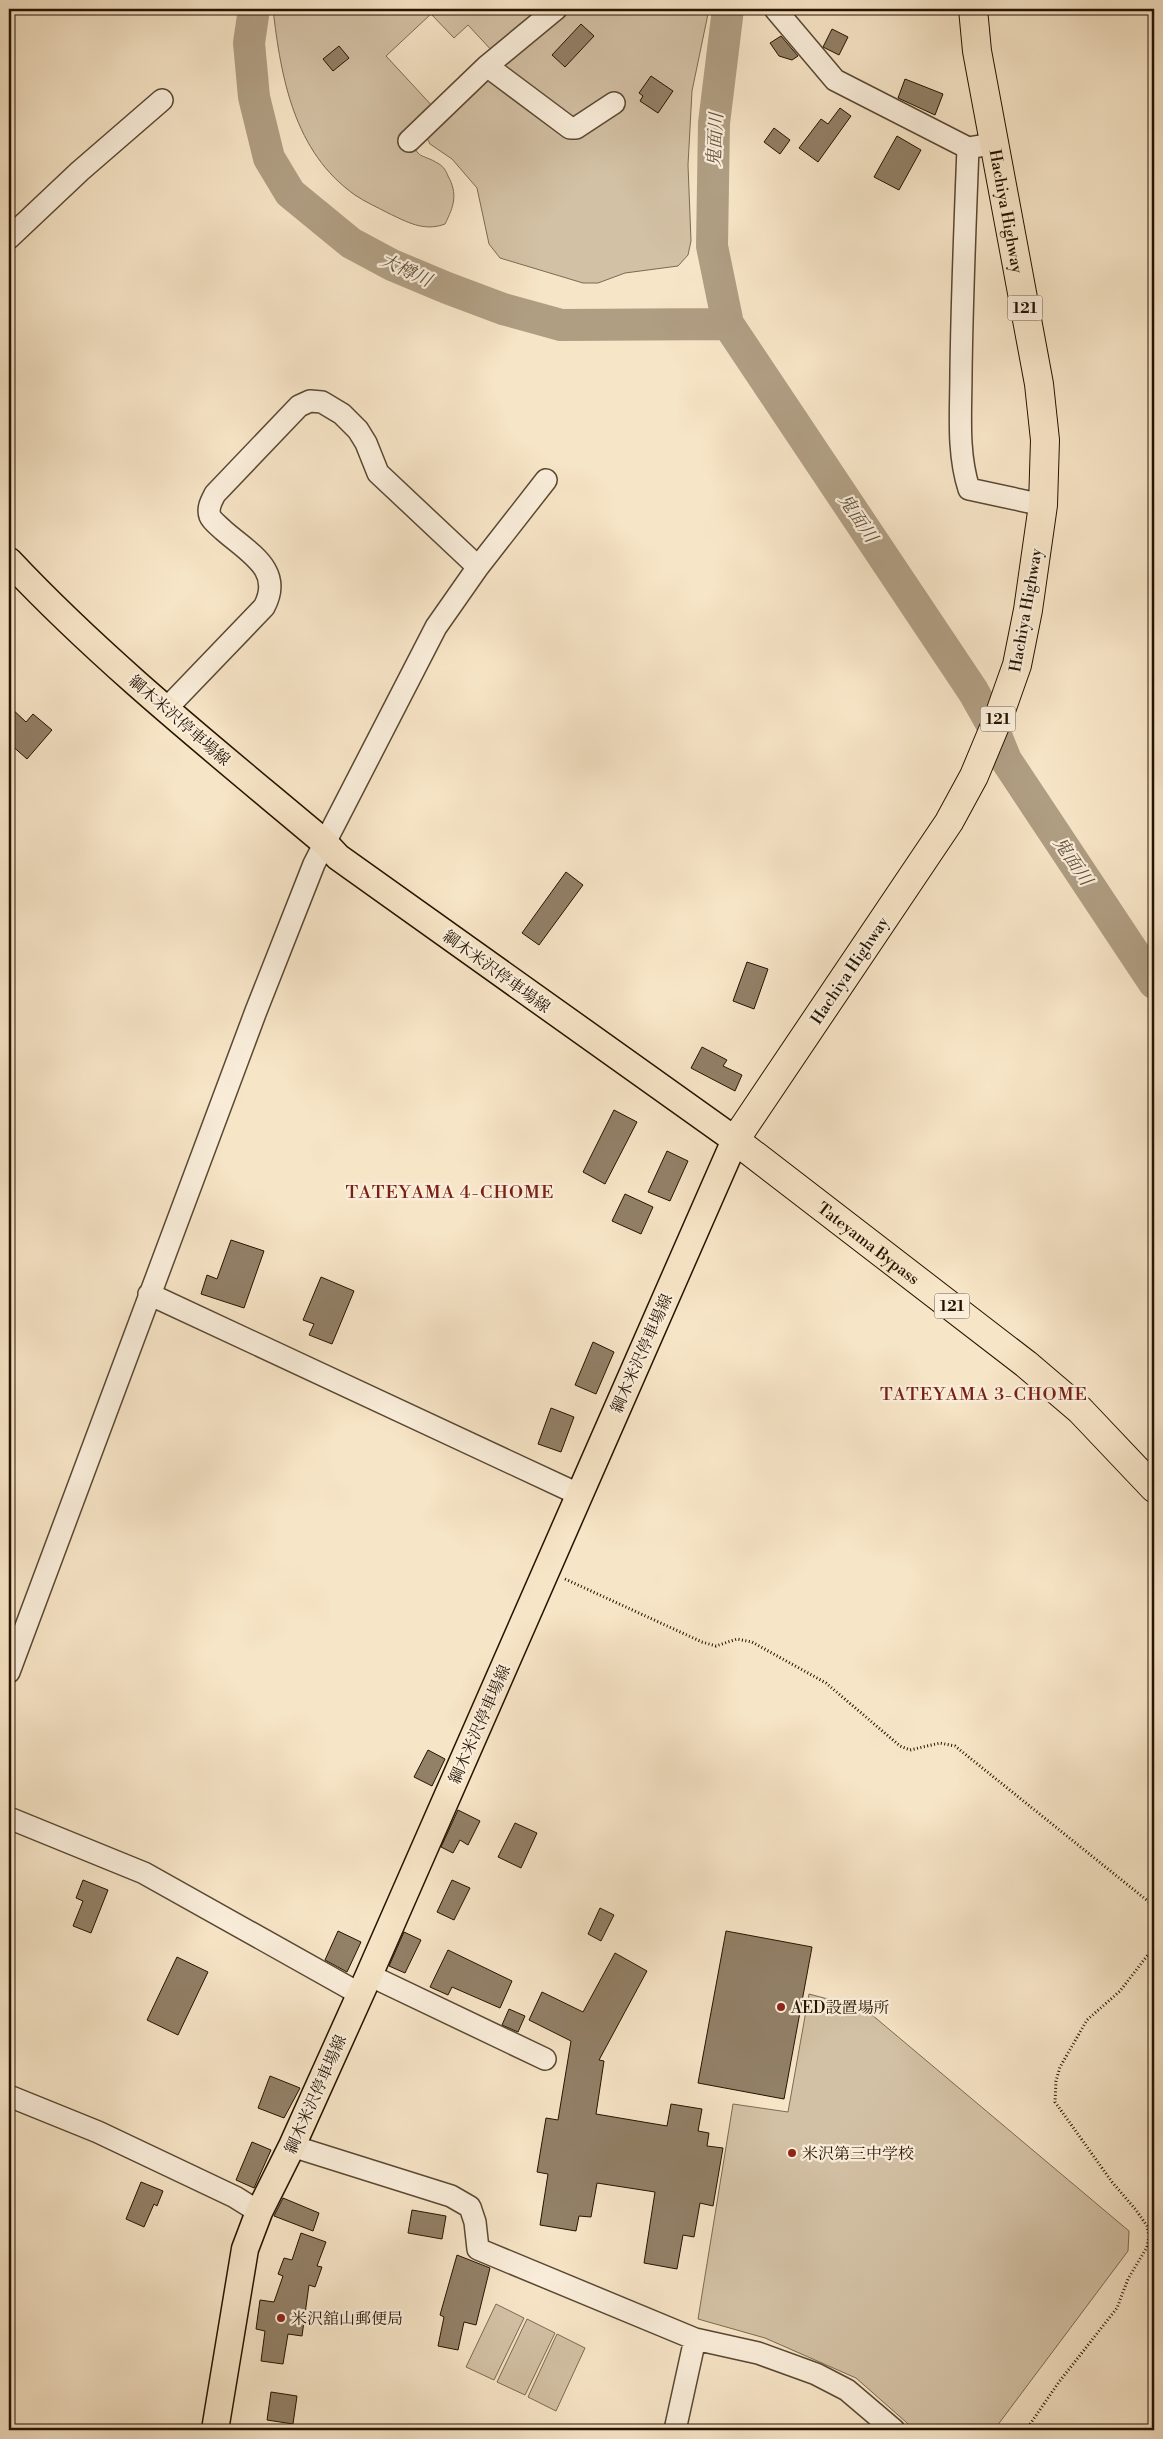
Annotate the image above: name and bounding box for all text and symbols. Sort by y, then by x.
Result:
water label: 鬼面川 [703,110,729,168]
street label: Hachiya Highway [984,148,1027,275]
water label: 大樽川 [376,249,437,293]
road number: 121 [1008,296,1042,320]
water label: 鬼面川 [833,489,883,549]
street label: Hachiya Highway [1005,546,1047,674]
street label: 綱木米沢停車場線 [124,671,234,770]
road number: 121 [980,706,1016,732]
water label: 鬼面川 [1048,832,1098,892]
street label: Hachiya Highway [806,913,893,1028]
street label: 綱木米沢停車場線 [439,926,554,1018]
district label: TATEYAMA 4-CHOME [346,1181,554,1204]
street label: Tateyama Bypass [813,1198,923,1289]
street label: 綱木米沢停車場線 [607,1291,677,1416]
road number: 121 [934,1294,970,1318]
district label: TATEYAMA 3-CHOME [880,1383,1088,1406]
street label: 綱木米沢停車場線 [445,1662,515,1787]
place label: AED設置場所 [790,1998,889,2018]
marker: AED設置場所 [775,2001,787,2013]
street label: 綱木米沢停車場線 [281,2032,351,2157]
place label: 米沢第三中学校 [802,2144,914,2164]
marker: 米沢第三中学校 [786,2147,798,2159]
place label: 米沢舘山郵便局 [291,2309,403,2329]
marker: 米沢舘山郵便局 [275,2312,287,2324]

